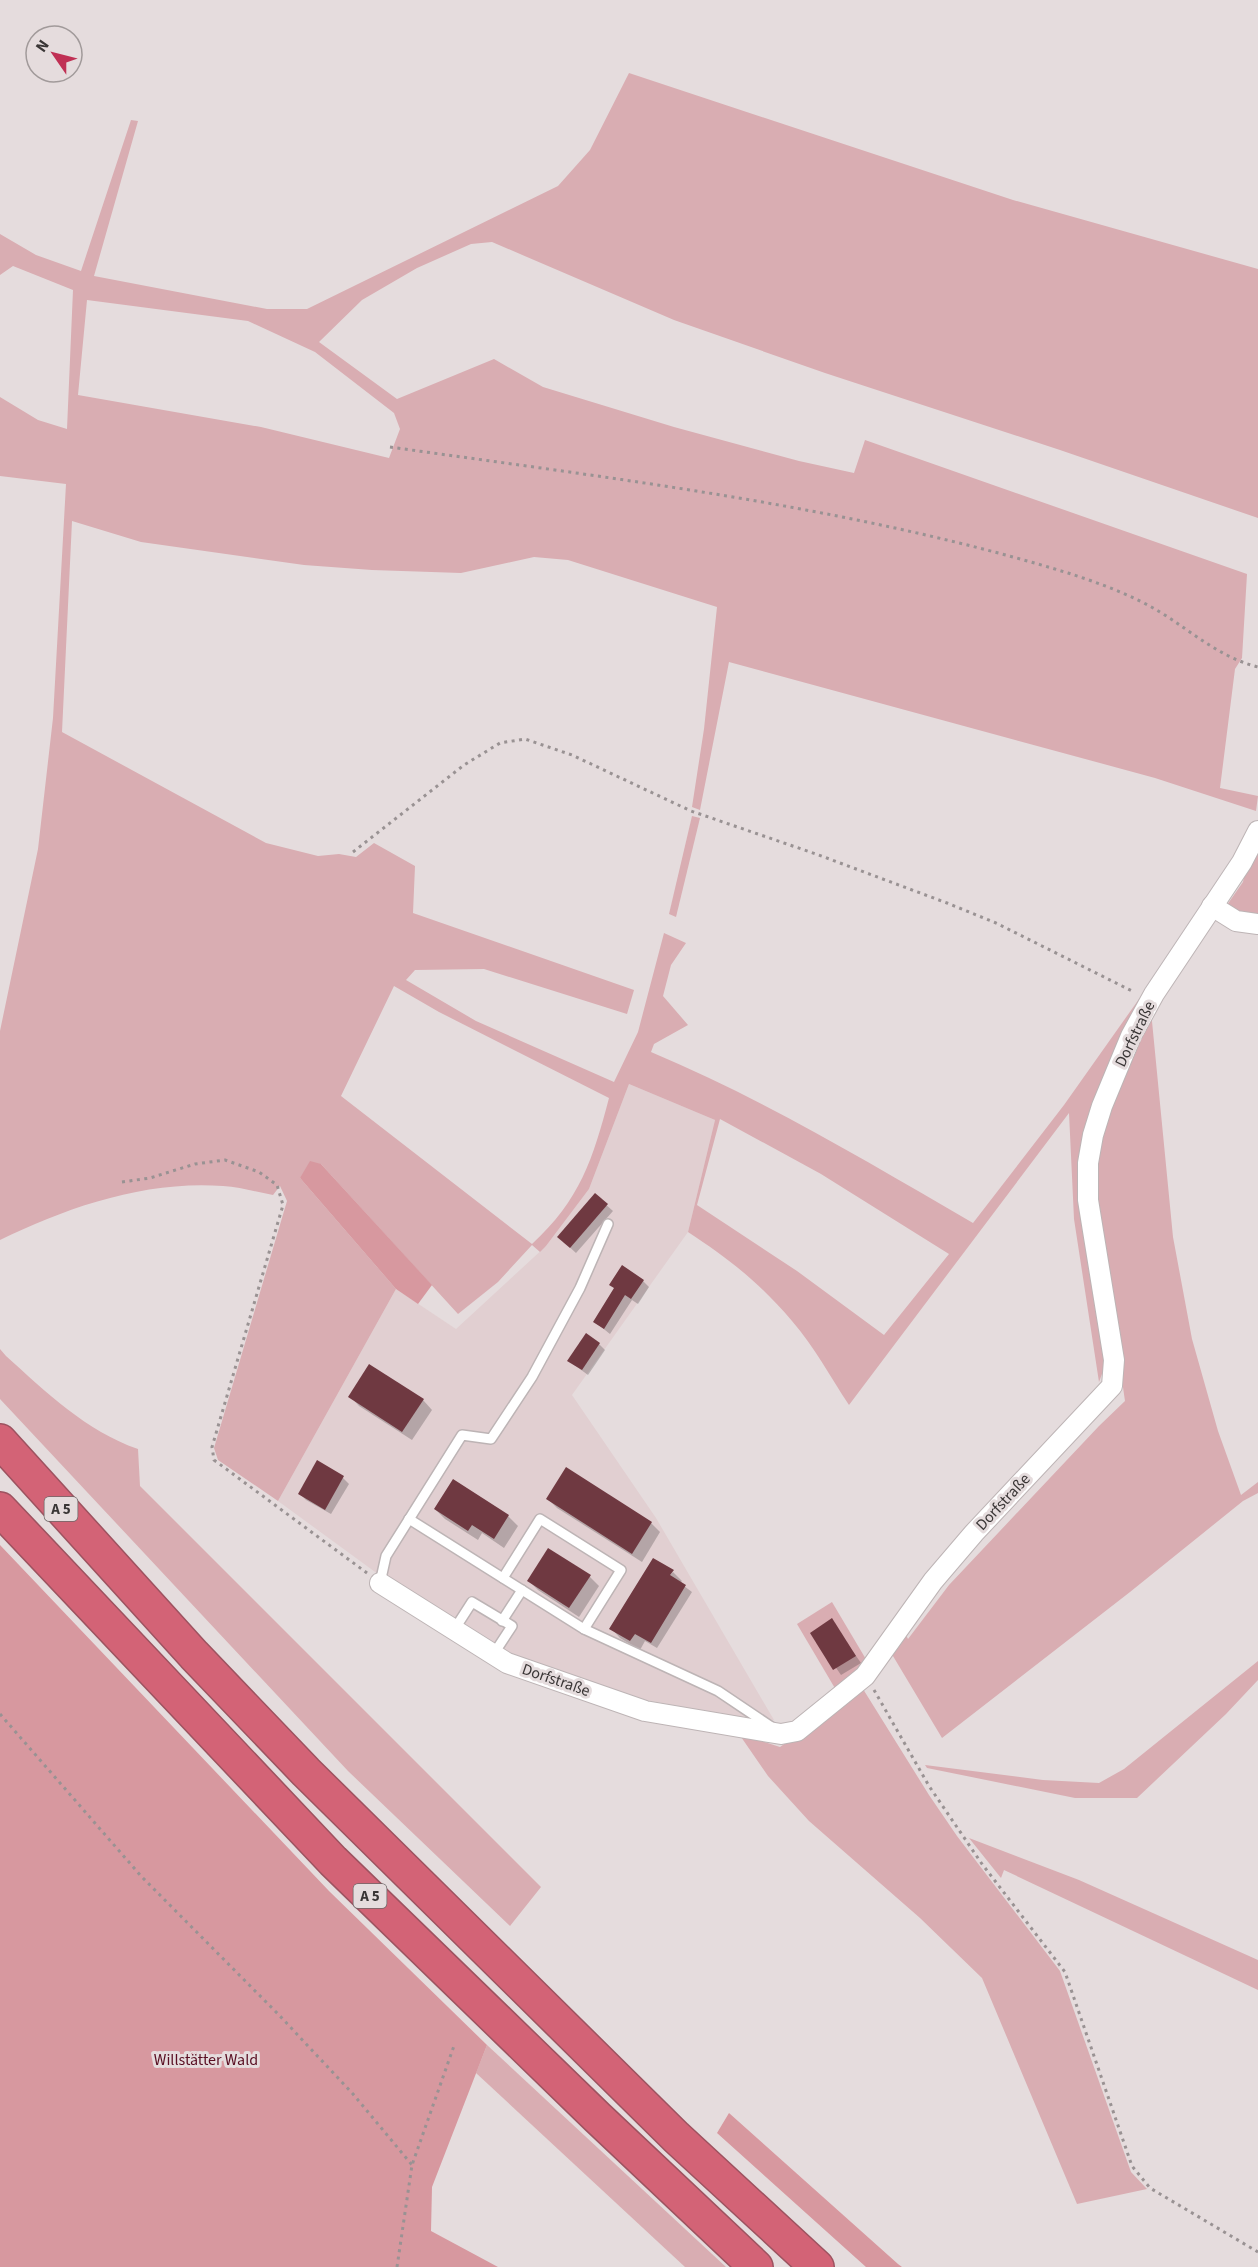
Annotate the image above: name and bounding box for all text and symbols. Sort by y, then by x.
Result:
north arrow [24,24,84,84]
text: N [30,35,55,57]
street label: Dorfstraße [1110,997,1160,1071]
street label: Dorfstraße [971,1469,1035,1535]
road number: A 5 [44,1497,78,1521]
street label: Dorfstraße [519,1658,593,1702]
road number: A 5 [354,1884,386,1908]
park label: Willstätter Wald [154,2049,258,2071]

